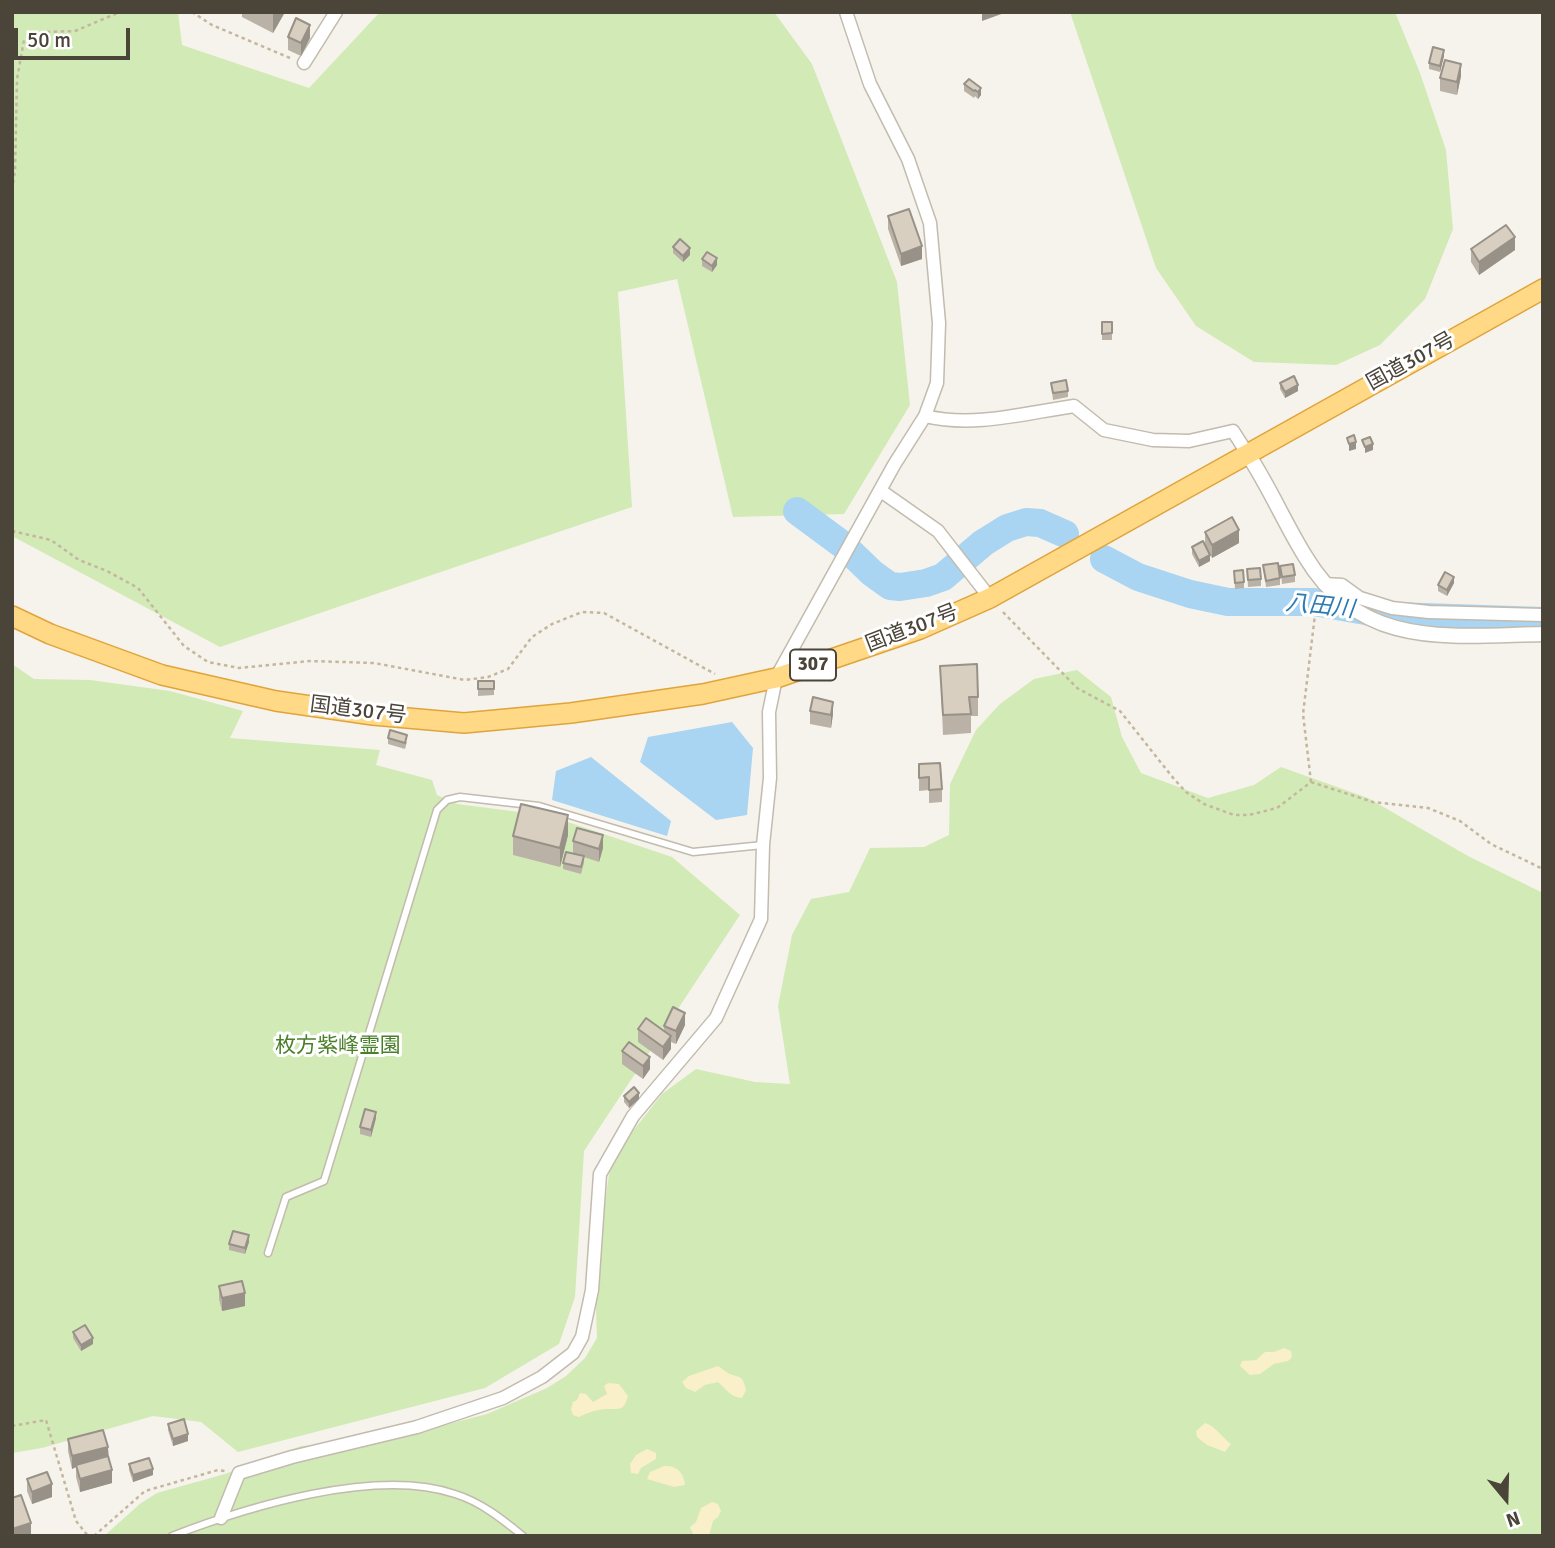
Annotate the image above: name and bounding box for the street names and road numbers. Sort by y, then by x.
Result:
street label: 国道307号 [1362,327,1460,397]
street label: 国道307号 [862,600,962,658]
road number: 307 [790,650,836,680]
street label: 国道307号 [308,693,408,729]

